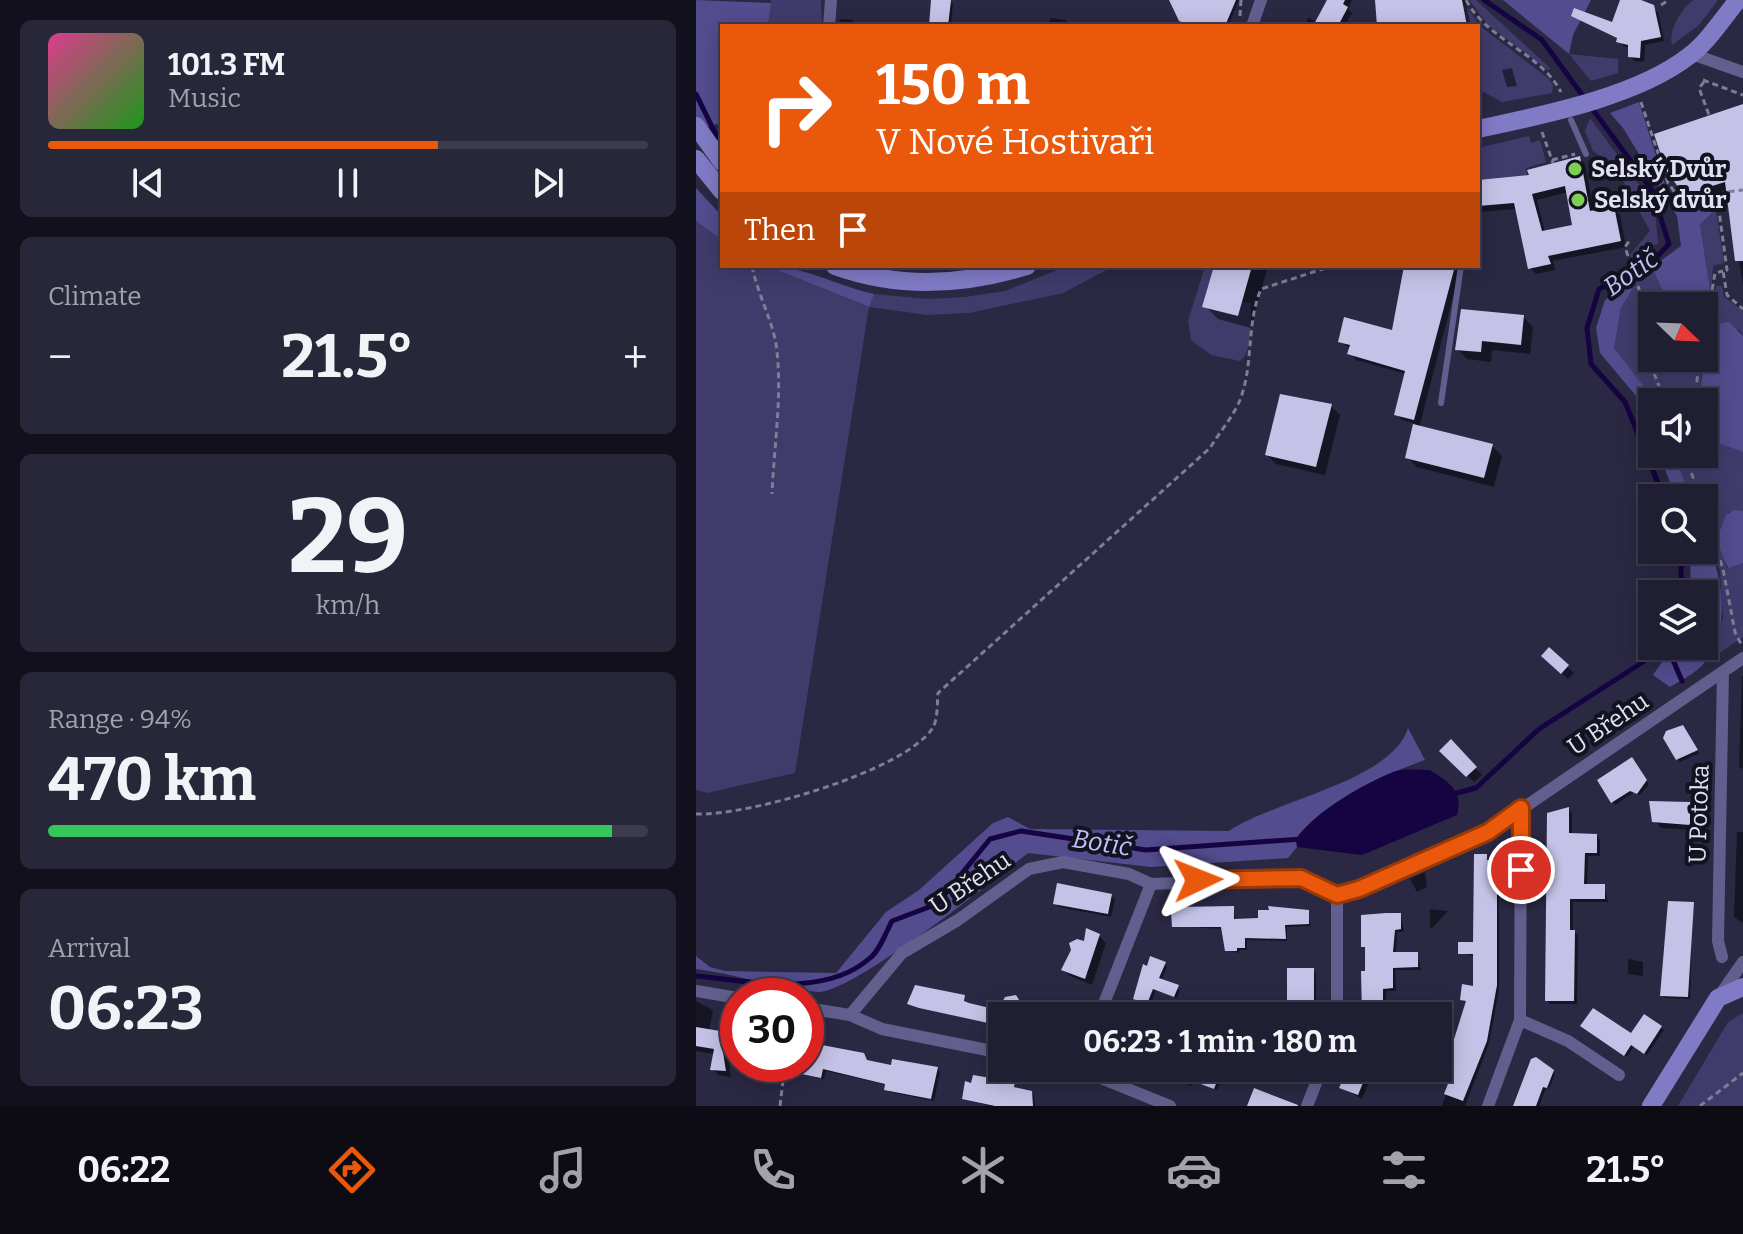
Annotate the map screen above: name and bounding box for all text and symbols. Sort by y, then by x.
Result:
text: 101.3 FM [168,47,285,83]
text: 150 m [876,52,1030,119]
icon: right [744,56,848,160]
text: Music [168,83,241,114]
text: V Nové Hostivaři [876,120,1154,164]
place label: Selský Dvůr [1591,155,1726,183]
marker: Selský Dvůr [1566,160,1584,178]
icon: previous [126,161,170,205]
icon: pause [326,161,370,205]
icon: next [526,161,570,205]
place label: Selský dvůr [1594,186,1726,214]
marker: Selský dvůr [1569,191,1587,209]
icon: arrive [831,208,875,252]
text: Then [744,212,815,248]
water label: Botič [1598,243,1665,303]
text: Climate [48,281,142,312]
north arrow [1638,292,1718,372]
map controls [1638,292,1718,660]
text: 21.5° [281,321,414,393]
text: − [48,331,72,384]
text: + [623,331,648,384]
button: sound [1638,388,1718,468]
text: 29 [288,475,408,600]
button: search [1638,484,1718,564]
button: layers [1638,580,1718,660]
text: km/h [316,590,380,621]
street label: U Břehu [1563,687,1654,761]
text: Range · 94% [48,704,192,735]
text: 470 km [48,744,256,816]
street label: U Potoka [1683,764,1715,864]
water label: Botič [1070,823,1134,863]
pin [1487,836,1555,904]
position arrow [1156,838,1240,922]
street label: U Břehu [925,846,1016,920]
icon: arrive [1499,848,1543,892]
text: Arrival [48,933,130,964]
text: 06:23 [48,973,204,1045]
speed limit sign: 30 [720,978,824,1082]
text: 06:23 · 1 min · 180 m [1083,1024,1357,1060]
icon: directions [324,1142,380,1198]
icon: music [535,1142,591,1198]
icon: phone [745,1142,801,1198]
icon: climate [955,1142,1011,1198]
icon: car [1166,1142,1222,1198]
icon: filters [1376,1142,1432,1198]
text: 06:22 [77,1148,170,1192]
text: 21.5° [1586,1148,1666,1192]

